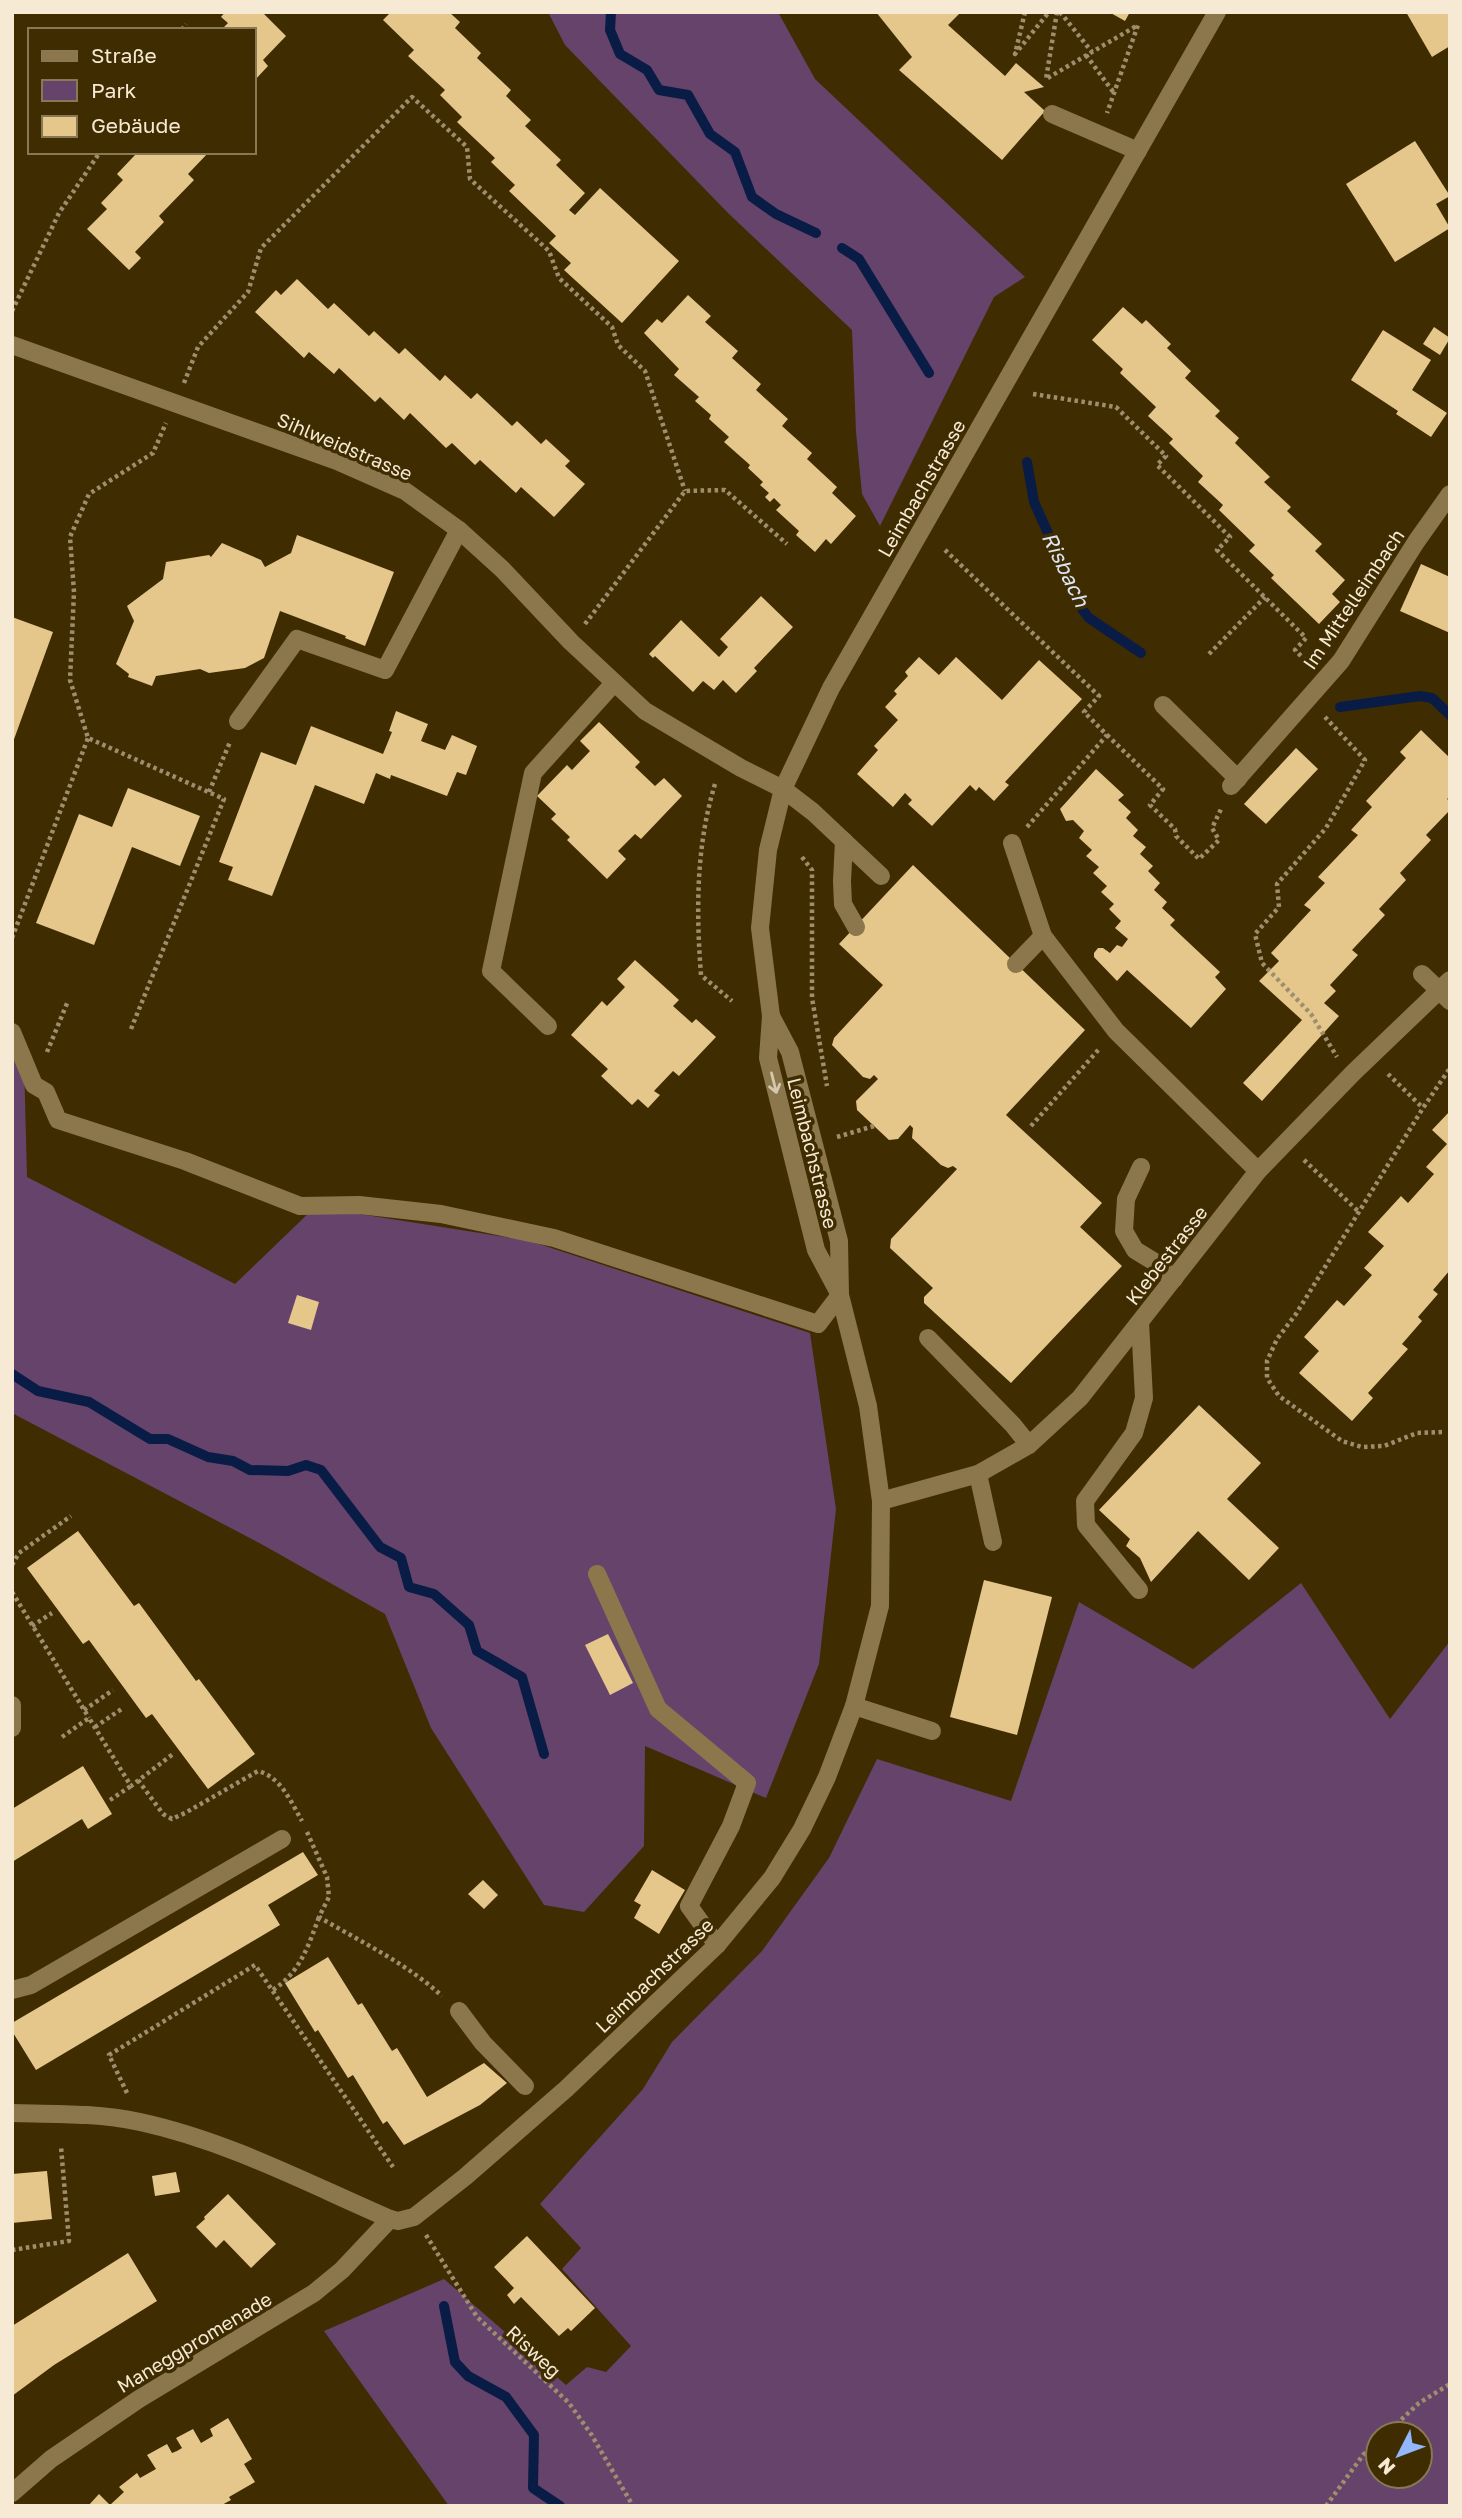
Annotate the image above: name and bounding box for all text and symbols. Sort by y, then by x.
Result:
legend [28,28,256,154]
text: Straße [91,42,157,68]
text: Park [91,77,137,103]
text: Gebäude [91,112,181,138]
street label: Sihlweidstrasse [274,407,416,485]
street label: Leimbachstrasse [872,415,970,561]
street label: Im Mittelleimbach [1298,524,1408,674]
water label: Risbach [1037,527,1096,612]
one-way arrow [768,1071,781,1094]
street label: Leimbachstrasse [783,1075,843,1231]
street label: Klebestrasse [1120,1201,1212,1309]
street label: Leimbachstrasse [590,1913,718,2037]
street label: Maneggpromenade [112,2287,276,2397]
street label: Risweg [502,2320,566,2382]
north arrow [1364,2420,1434,2490]
text: N [1373,2454,1399,2480]

